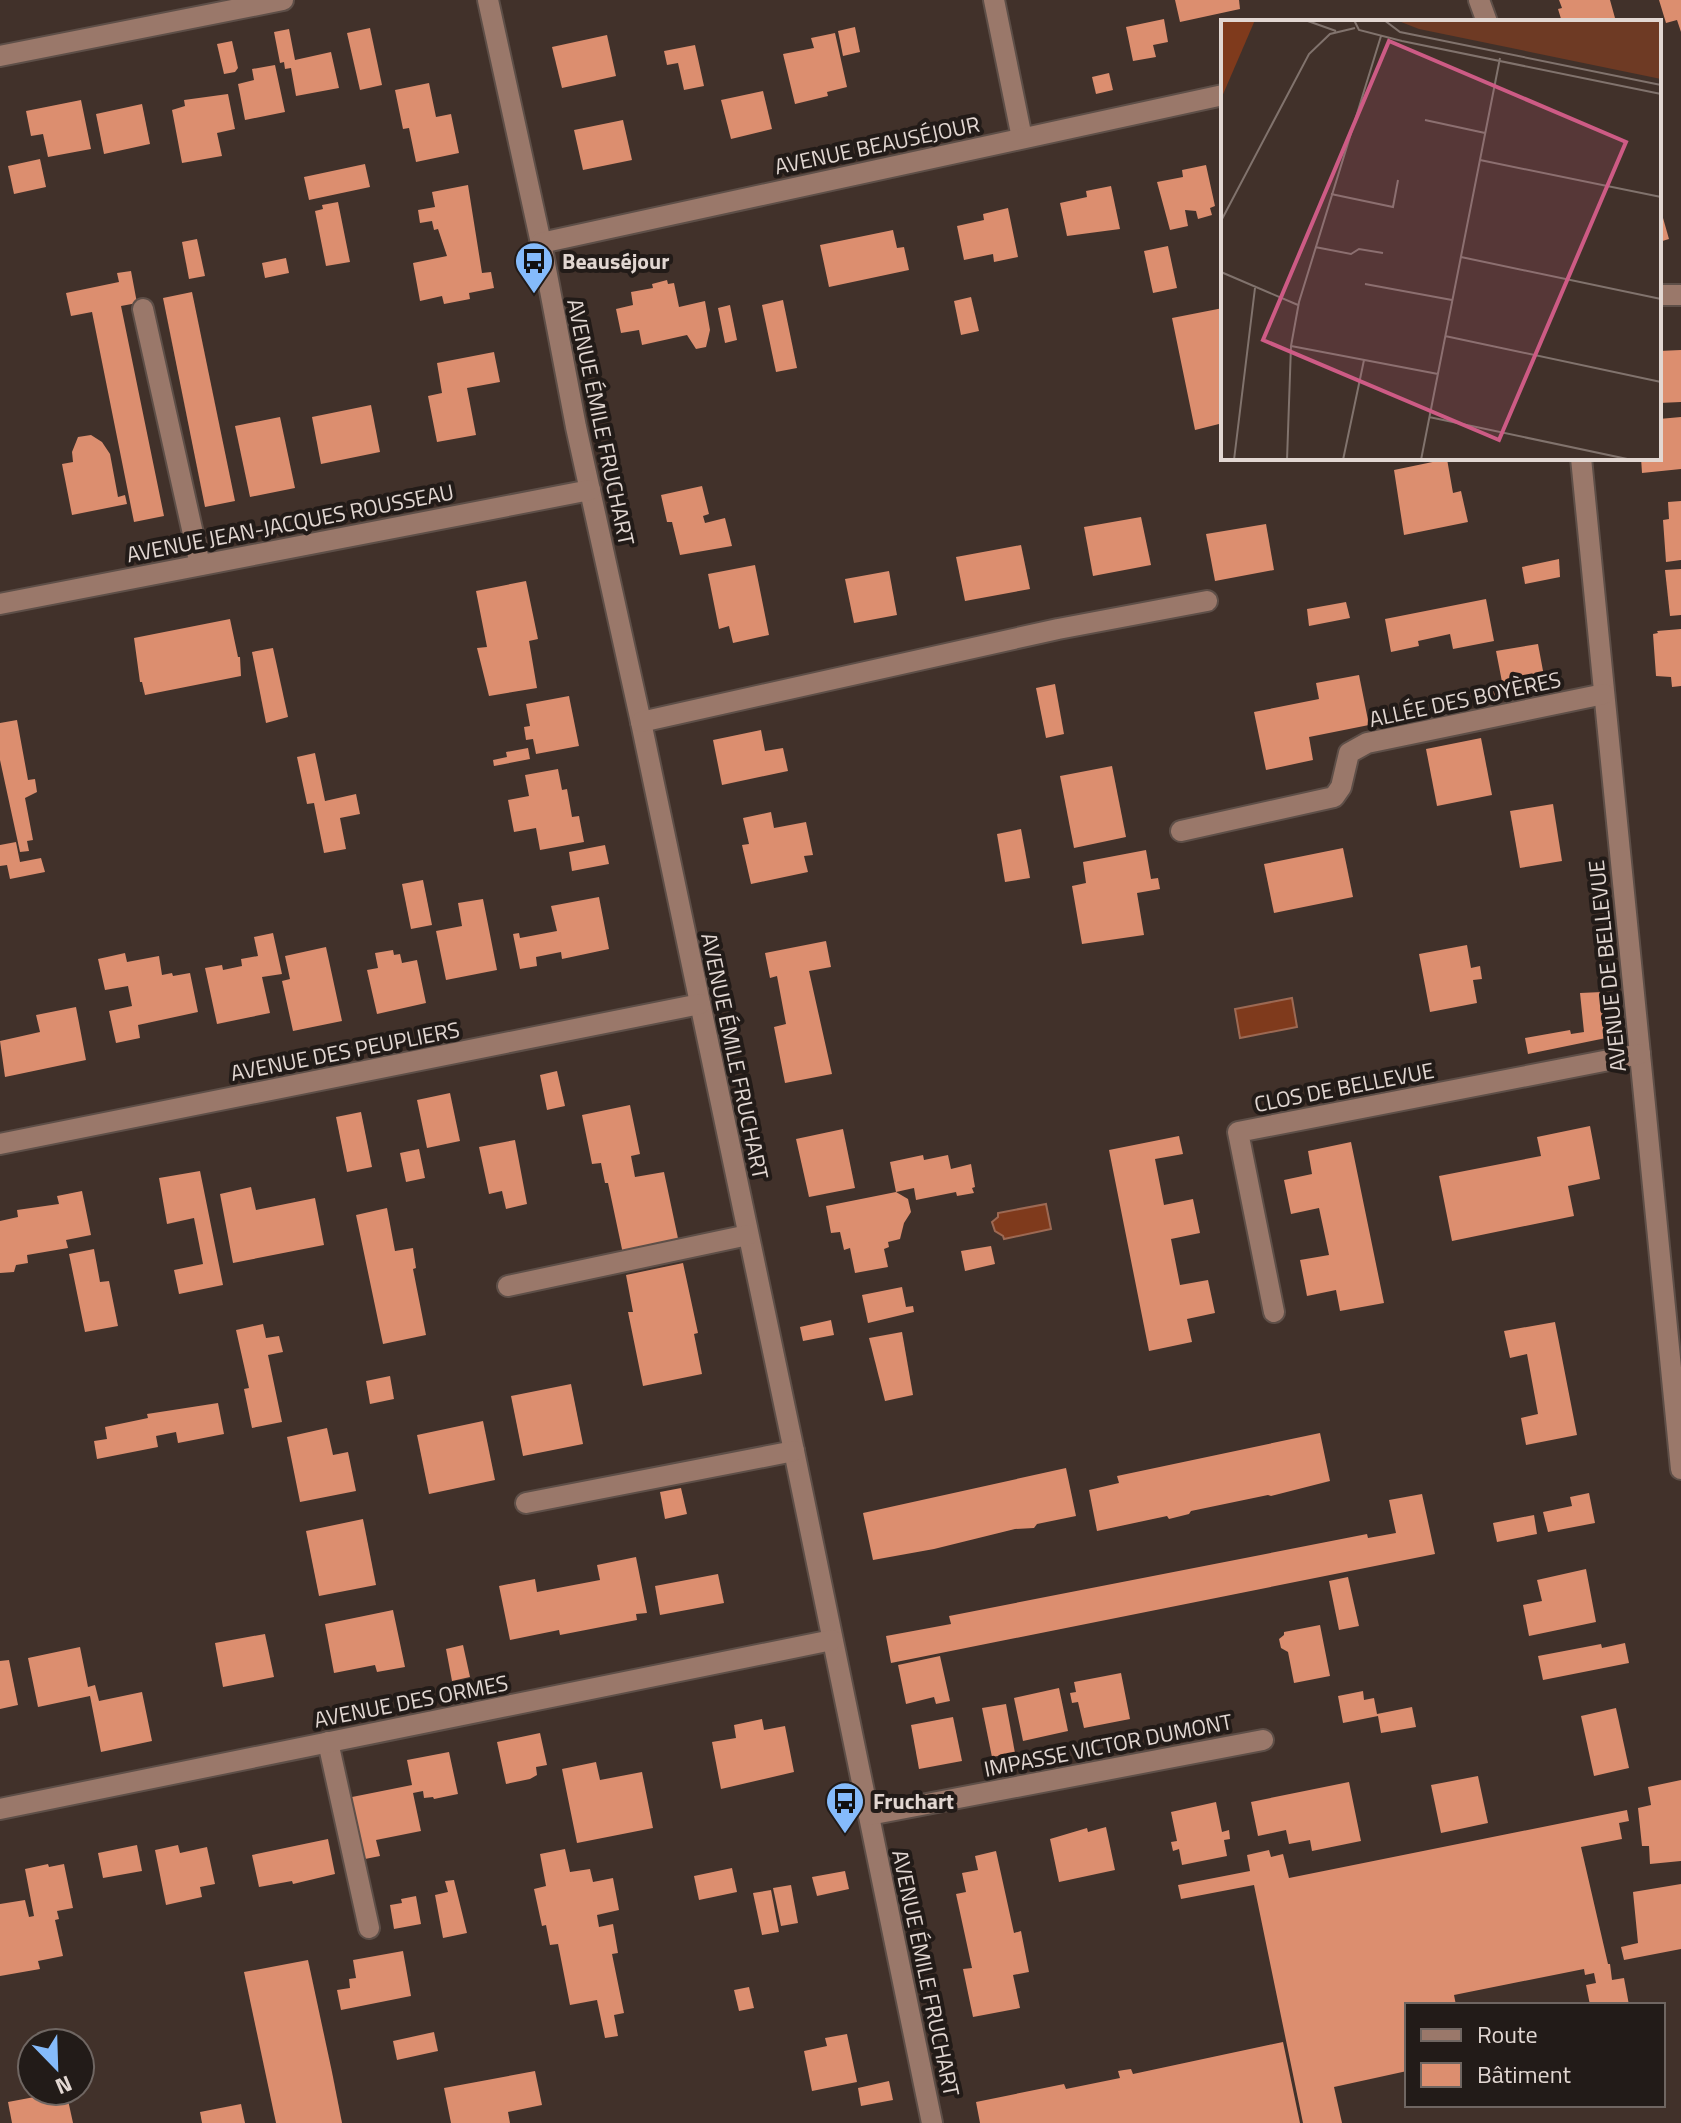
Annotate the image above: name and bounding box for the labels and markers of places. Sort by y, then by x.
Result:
bus stop icon: Beauséjour [513,240,555,295]
place label: Beauséjour [562,244,669,278]
bus stop icon: Fruchart [824,1780,866,1835]
place label: Fruchart [873,1784,954,1818]

